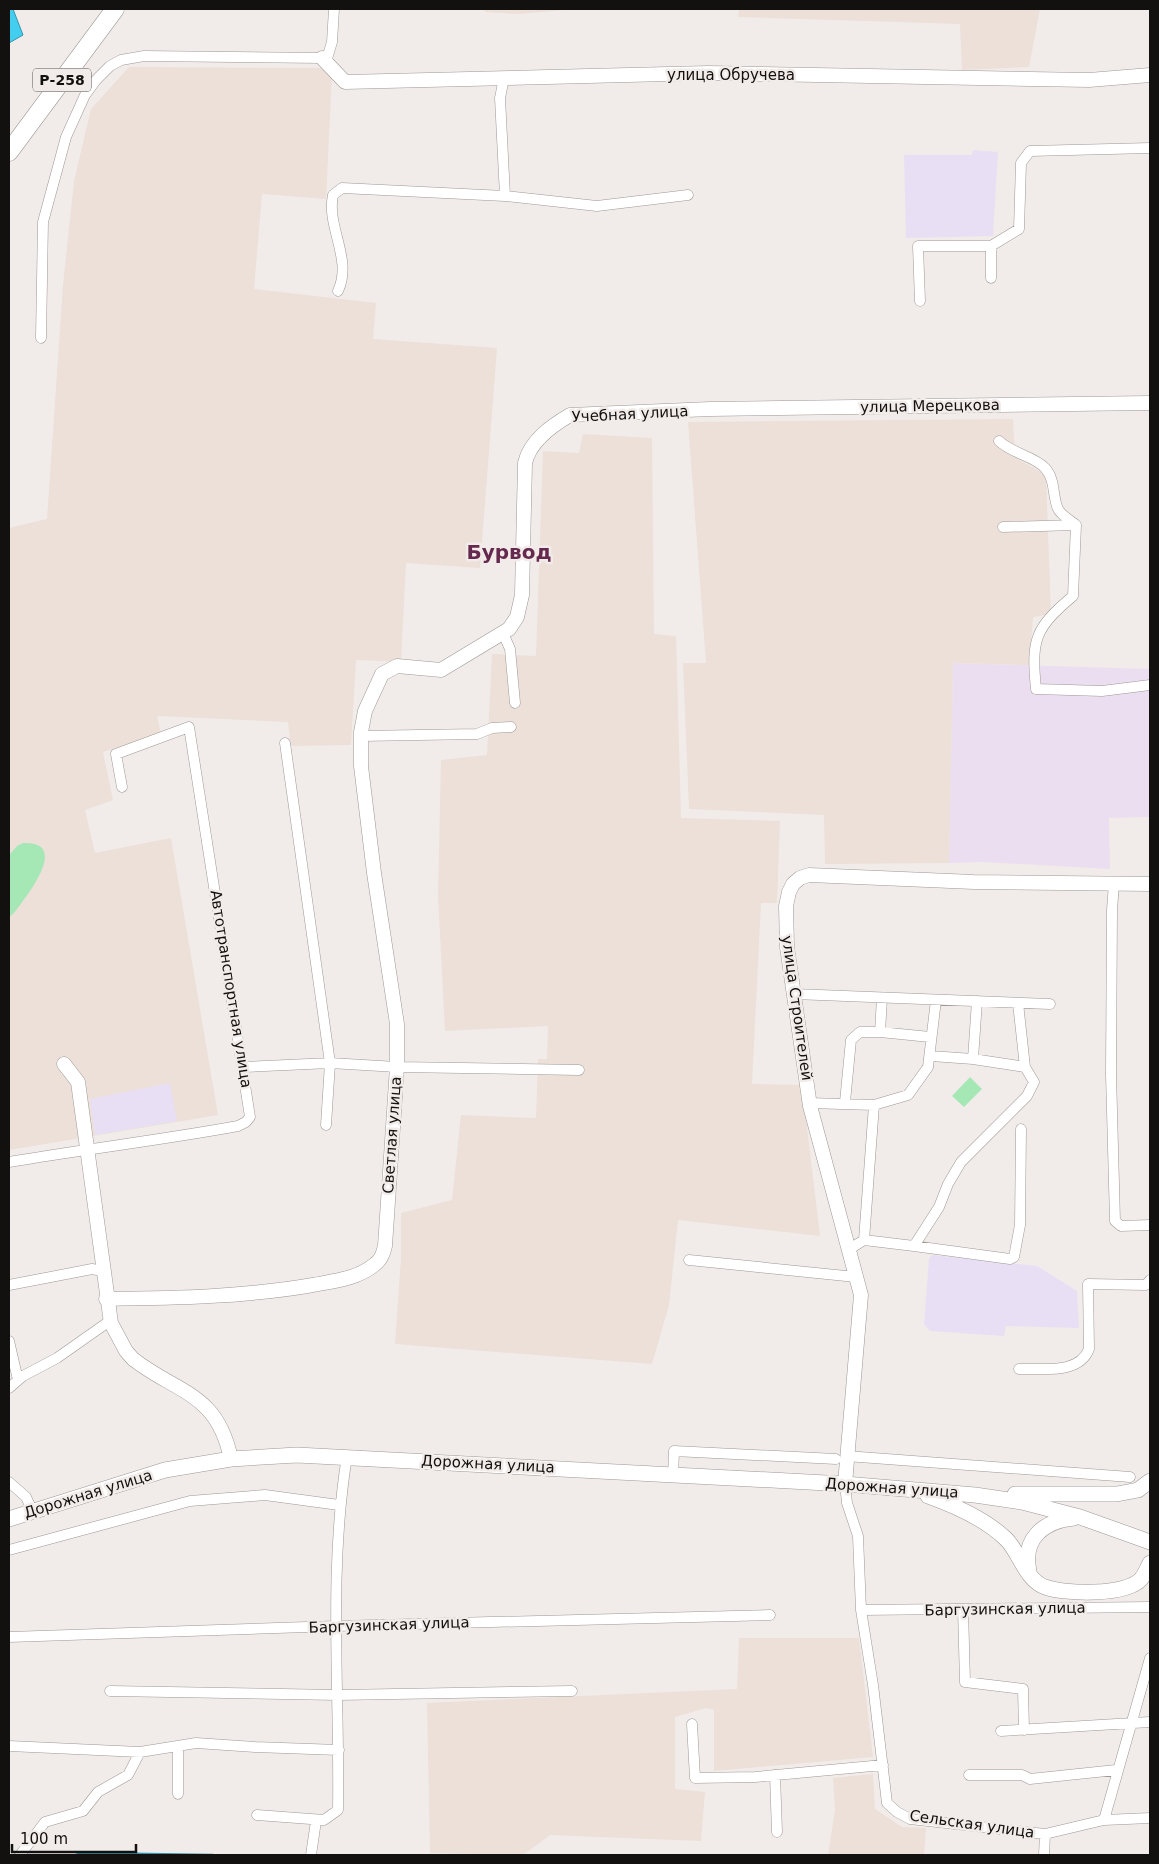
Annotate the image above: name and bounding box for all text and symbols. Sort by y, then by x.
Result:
street label: улица Обручева [667,66,795,84]
road number: Р-258 [33,68,91,92]
street label: улица Мерецкова [860,396,1000,416]
street label: Учебная улица [571,402,689,426]
district label: Бурвод [466,540,552,564]
street label: Автотранспортная улица [206,889,256,1089]
street label: улица Строителей [778,934,816,1082]
street label: Светлая улица [379,1076,405,1194]
street label: Дорожная улица [421,1452,555,1476]
street label: Дорожная улица [22,1466,154,1522]
street label: Дорожная улица [825,1474,959,1502]
street label: Баргузинская улица [924,1599,1086,1619]
street label: Баргузинская улица [308,1613,470,1637]
street label: Сельская улица [908,1806,1036,1842]
scale bar [12,1822,136,1854]
text: 100 m [20,1830,68,1848]

